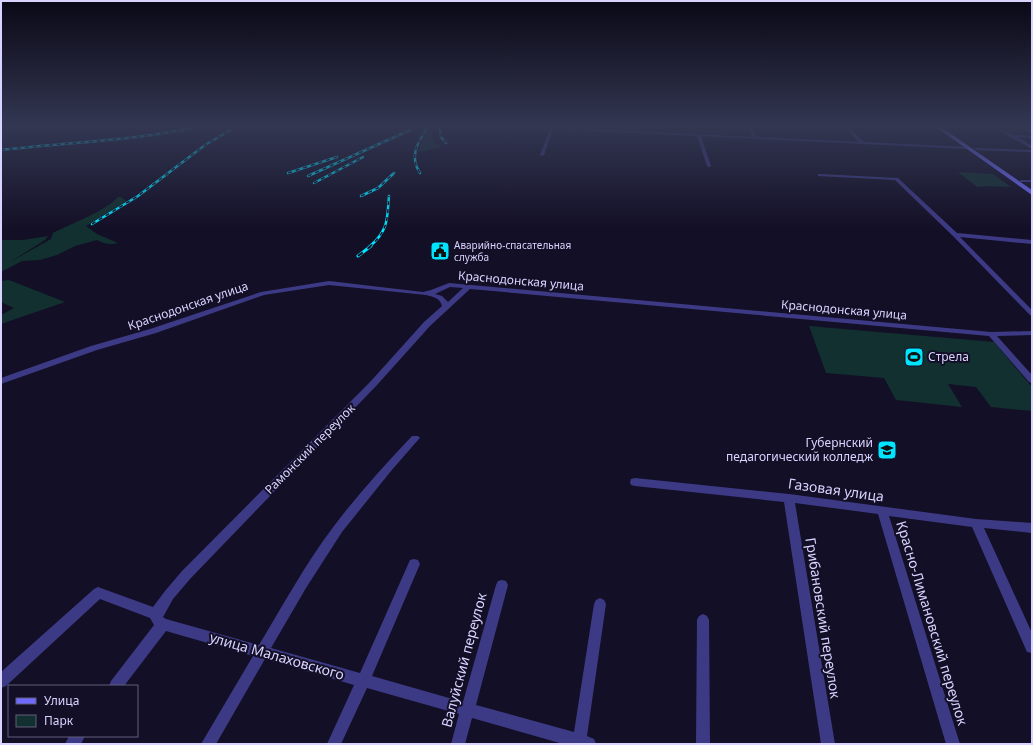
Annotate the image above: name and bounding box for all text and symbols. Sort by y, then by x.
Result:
place label: Аварийно-спасательная служба [454,238,571,264]
public building icon: Аварийно-спасательная служба [429,240,451,262]
street label: Краснодонская улица [457,267,585,294]
street label: Краснодонская улица [125,277,250,334]
street label: Краснодонская улица [780,296,908,323]
sports icon: Стрела [903,346,925,368]
place label: Стрела [928,348,969,365]
street label: Рамонский переулок [261,399,359,497]
place label: Губернский педагогический колледж [726,434,874,465]
school or university icon: Губернский педагогический колледж [876,439,898,461]
street label: Газовая улица [787,473,885,506]
street label: Красно-Лимановский переулок [892,518,973,728]
street label: Грибановский переулок [801,536,846,700]
street label: Валуйский переулок [436,590,491,729]
street label: улица Малаховского [208,627,347,684]
legend [8,685,138,737]
text: Улица [44,692,79,709]
text: Парк [44,712,74,729]

